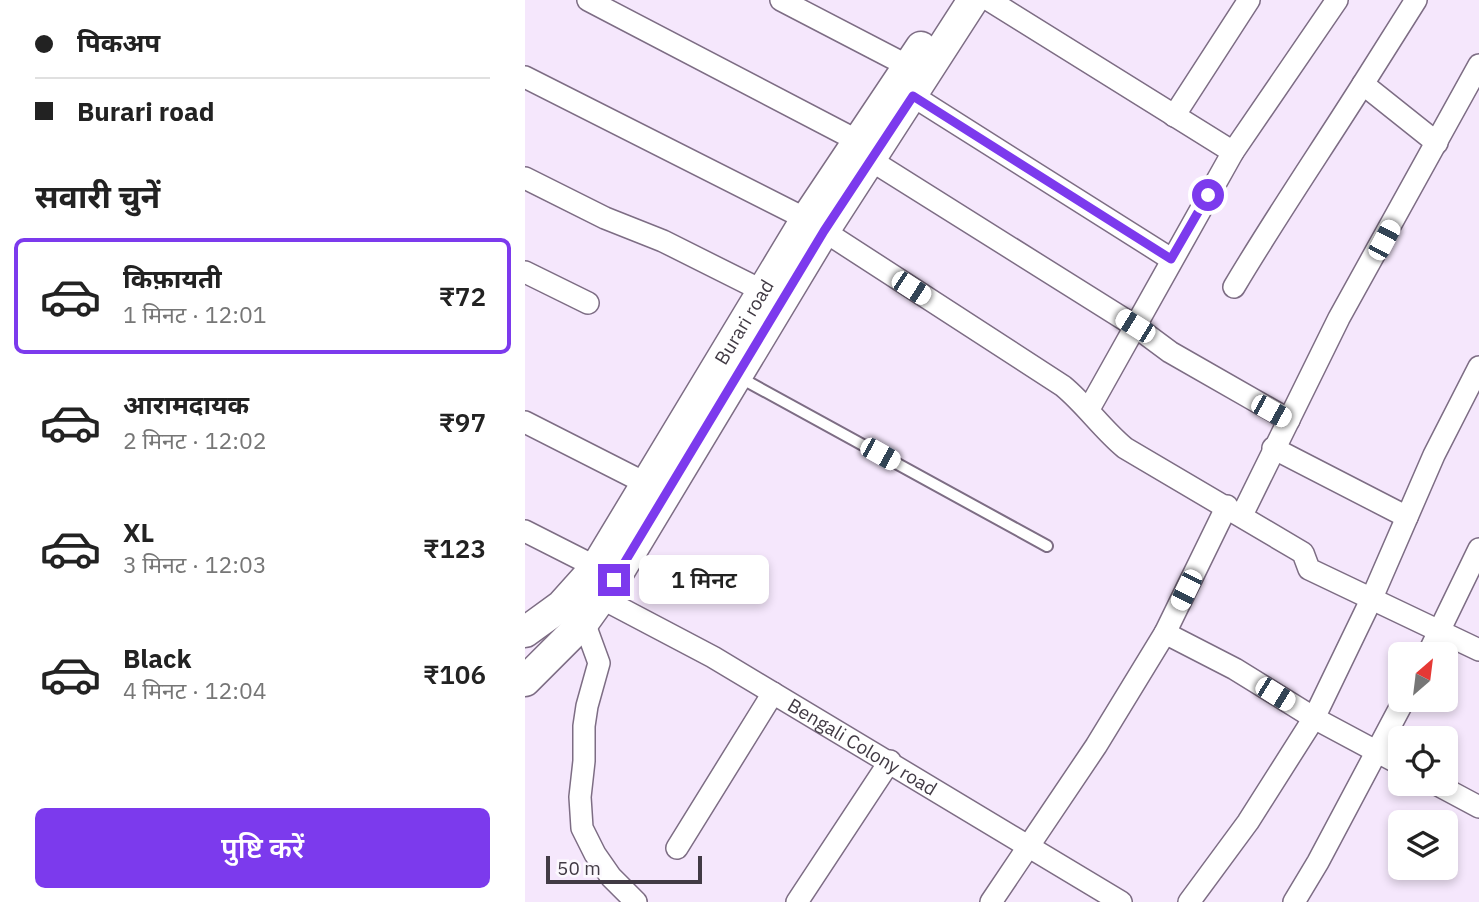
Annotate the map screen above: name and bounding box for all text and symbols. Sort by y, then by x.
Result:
text: पिकअप [77,25,160,59]
text: Burari road [77,94,215,128]
text: सवारी चुनें [35,175,160,217]
route start [1192,179,1224,211]
car [1365,217,1404,263]
text: किफ़ायती [123,261,222,295]
icon: car [39,265,102,328]
car [888,268,935,308]
street label: Burari road [709,275,779,369]
text: ₹72 [439,279,486,313]
text: 1 मिनट · 12:01 [123,299,267,329]
car [1112,306,1159,346]
text: आरामदायक [123,387,249,421]
icon: car [39,391,102,454]
car [1248,392,1295,430]
text: ₹97 [439,405,486,439]
text: 2 मिनट · 12:02 [123,425,267,455]
car [857,435,904,473]
text: XL [123,515,154,549]
icon: car [39,517,102,580]
text: ₹123 [423,531,486,565]
text: 3 मिनट · 12:03 [123,549,267,579]
callout: 1 मिनट [639,556,768,604]
route end [598,564,630,596]
text: 1 मिनट [671,564,737,594]
car [1168,567,1205,613]
text: Black [123,641,191,675]
north arrow [1388,642,1458,712]
map controls [1388,642,1458,880]
icon: car [39,643,102,706]
text: ₹106 [423,657,486,691]
car [1252,674,1299,714]
text: 4 मिनट · 12:04 [123,675,267,705]
street label: Bengali Colony road [784,693,941,801]
button: locate [1388,726,1458,796]
button: पुष्टि करें [35,808,490,888]
button: layers [1388,810,1458,880]
scale bar [546,853,702,885]
text: 50 m [557,856,601,880]

